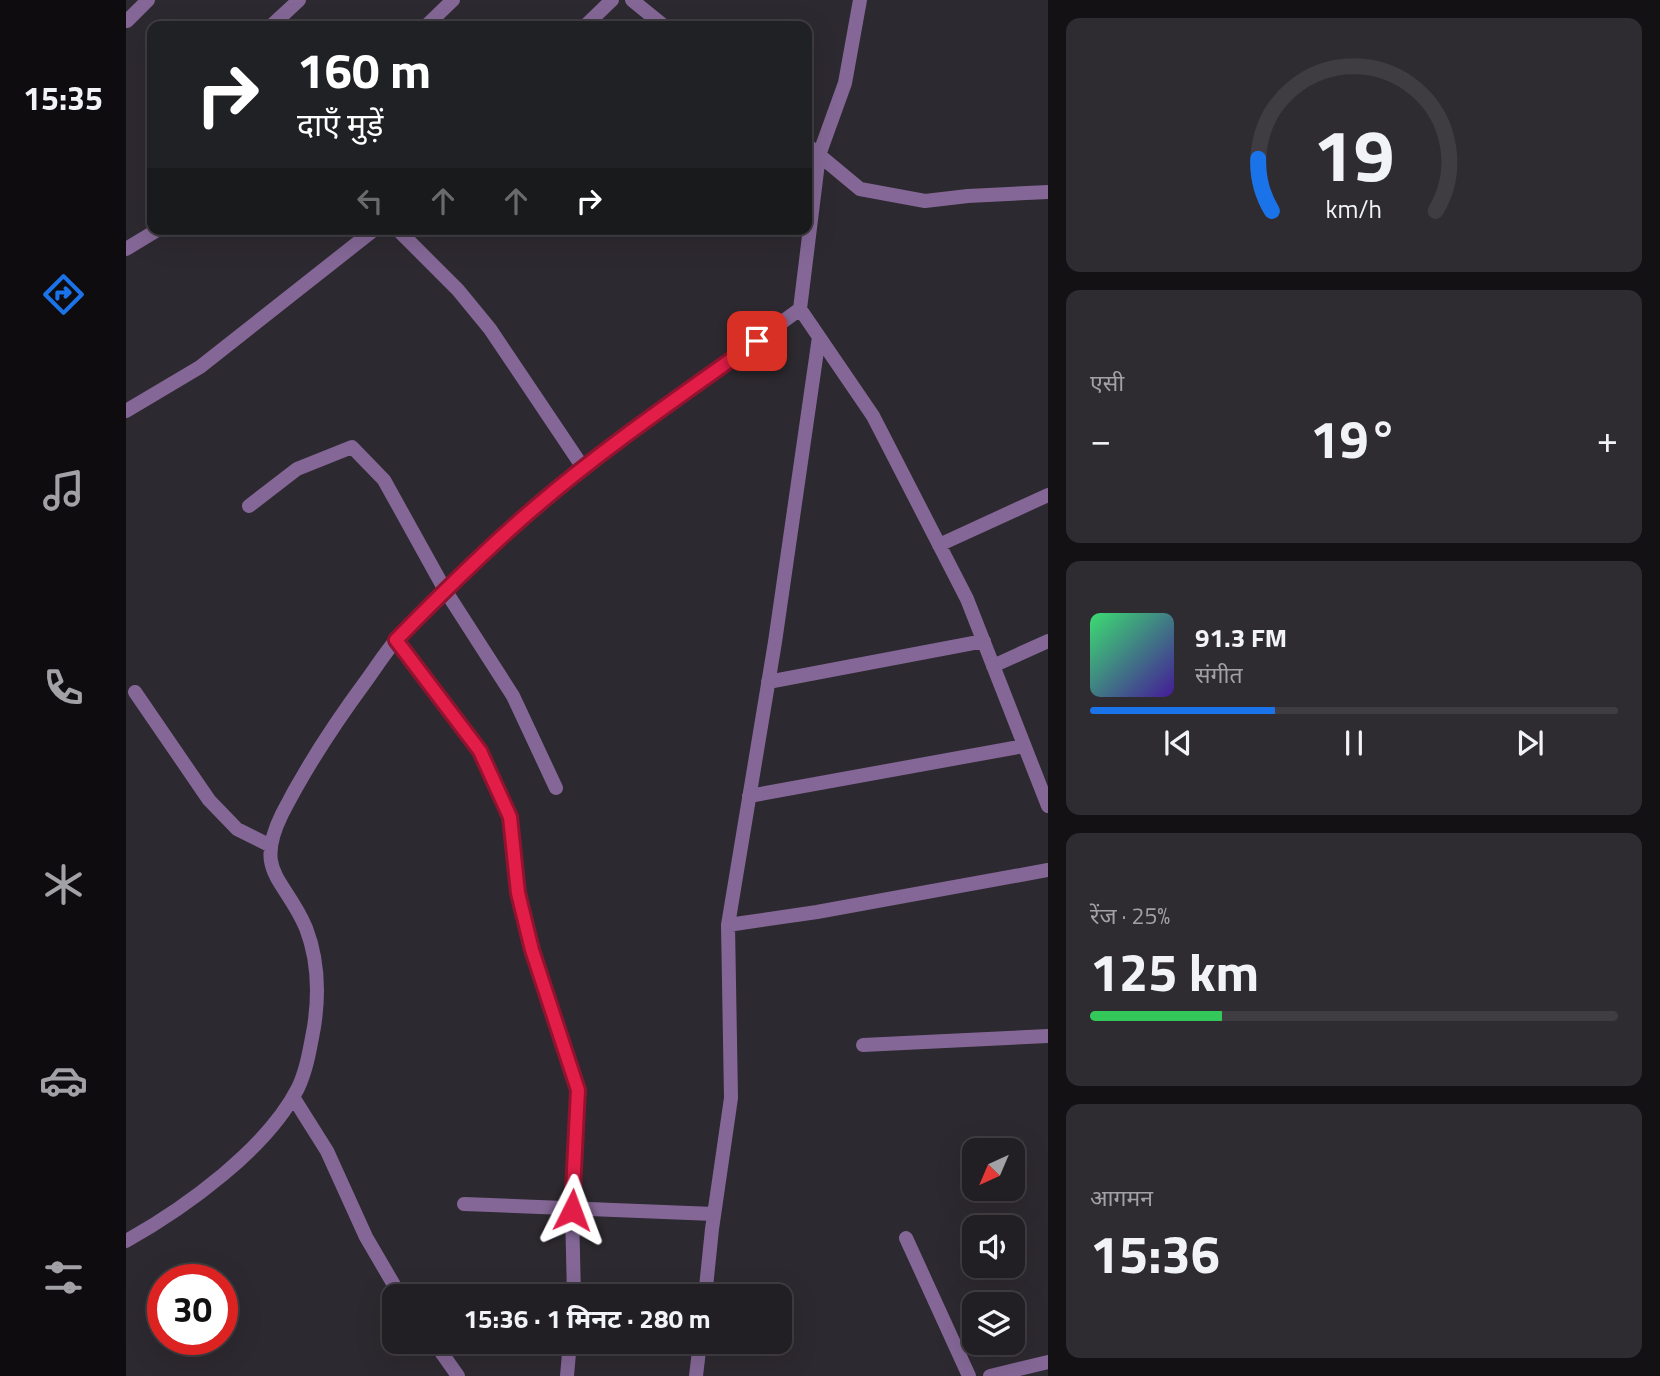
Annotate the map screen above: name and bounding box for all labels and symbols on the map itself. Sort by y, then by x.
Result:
pin [727,311,787,371]
north arrow [962,1138,1026,1200]
position arrow [535,1173,609,1247]
speed limit sign: 30 [147,1264,238,1355]

